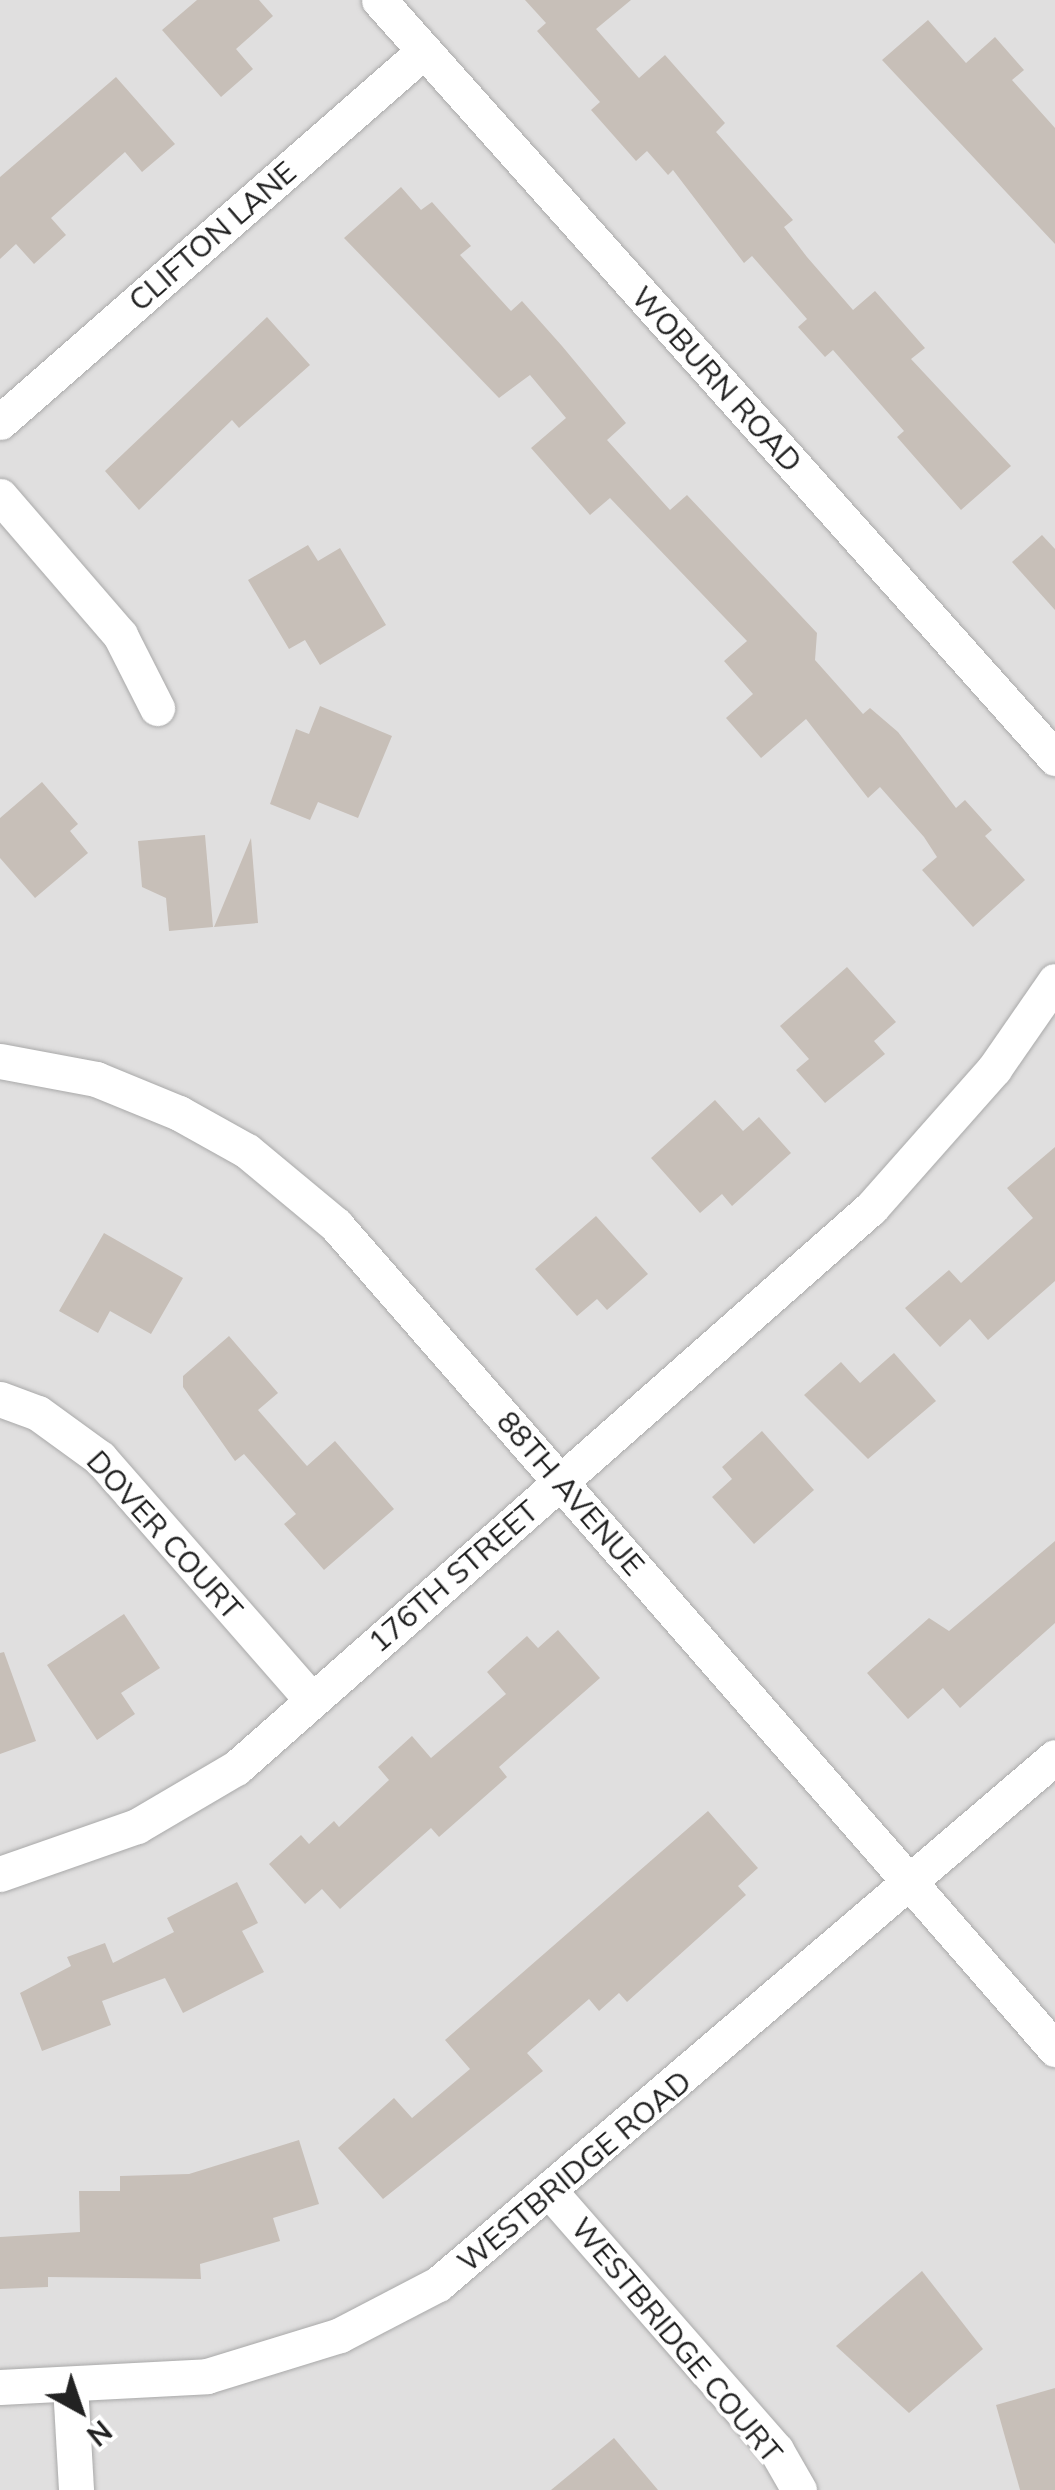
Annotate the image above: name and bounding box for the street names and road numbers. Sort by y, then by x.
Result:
street label: CLIFTON LANE [121,154,303,318]
street label: WOBURN ROAD [624,279,810,479]
street label: 88TH AVENUE [490,1404,652,1582]
street label: DOVER COURT [80,1443,250,1627]
street label: 176TH STREET [361,1493,545,1659]
street label: WESTBRIDGE ROAD [450,2063,698,2279]
street label: WESTBRIDGE COURT [564,2210,790,2470]

